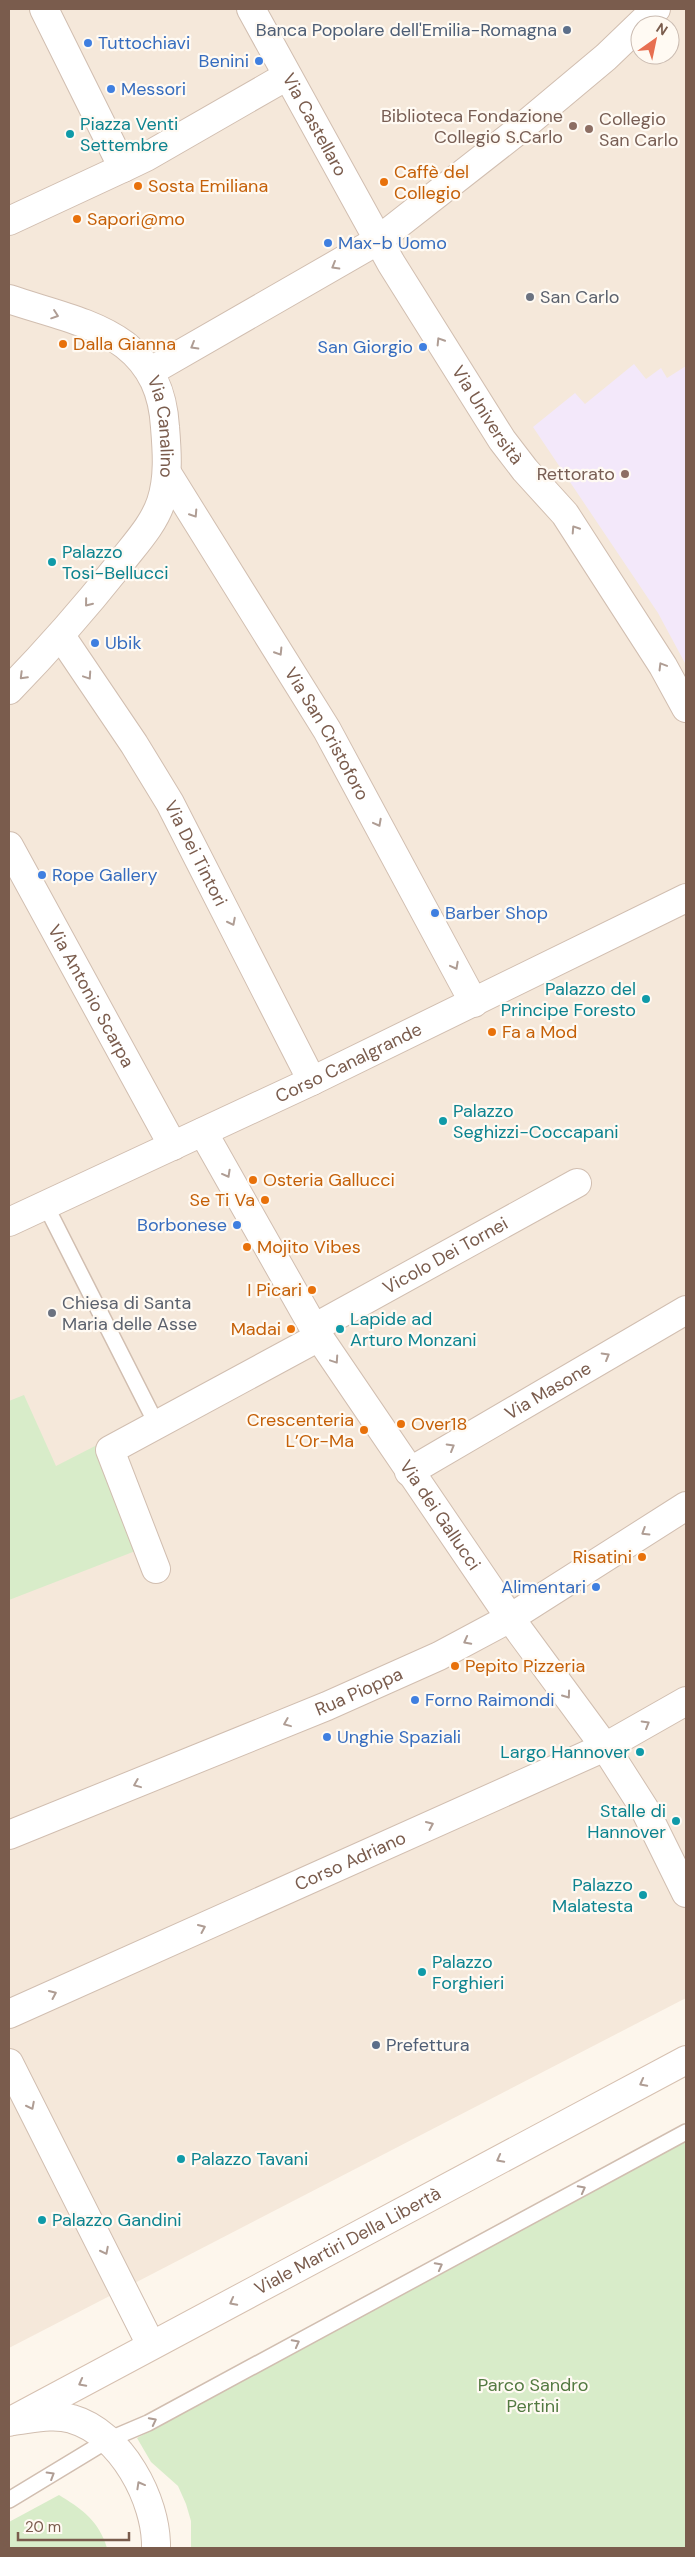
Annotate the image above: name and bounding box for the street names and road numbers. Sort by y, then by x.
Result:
street label: Via Castellaro [277,69,353,180]
street label: Via Università [446,361,528,469]
street label: Via Canalino [141,372,179,479]
street label: Via San Cristoforo [279,663,375,805]
street label: Via Dei Tintori [159,796,233,910]
street label: Via Antonio Scarpa [42,920,140,1072]
street label: Corso Canalgrande [271,1017,426,1108]
street label: Vicolo Dei Tornei [379,1211,512,1300]
street label: Via Masone [500,1356,596,1425]
street label: Via dei Gallucci [394,1455,486,1575]
street label: Rua Pioppa [311,1662,406,1722]
street label: Corso Adriano [291,1826,410,1896]
street label: Viale Martiri Della Libertà [250,2181,445,2301]

